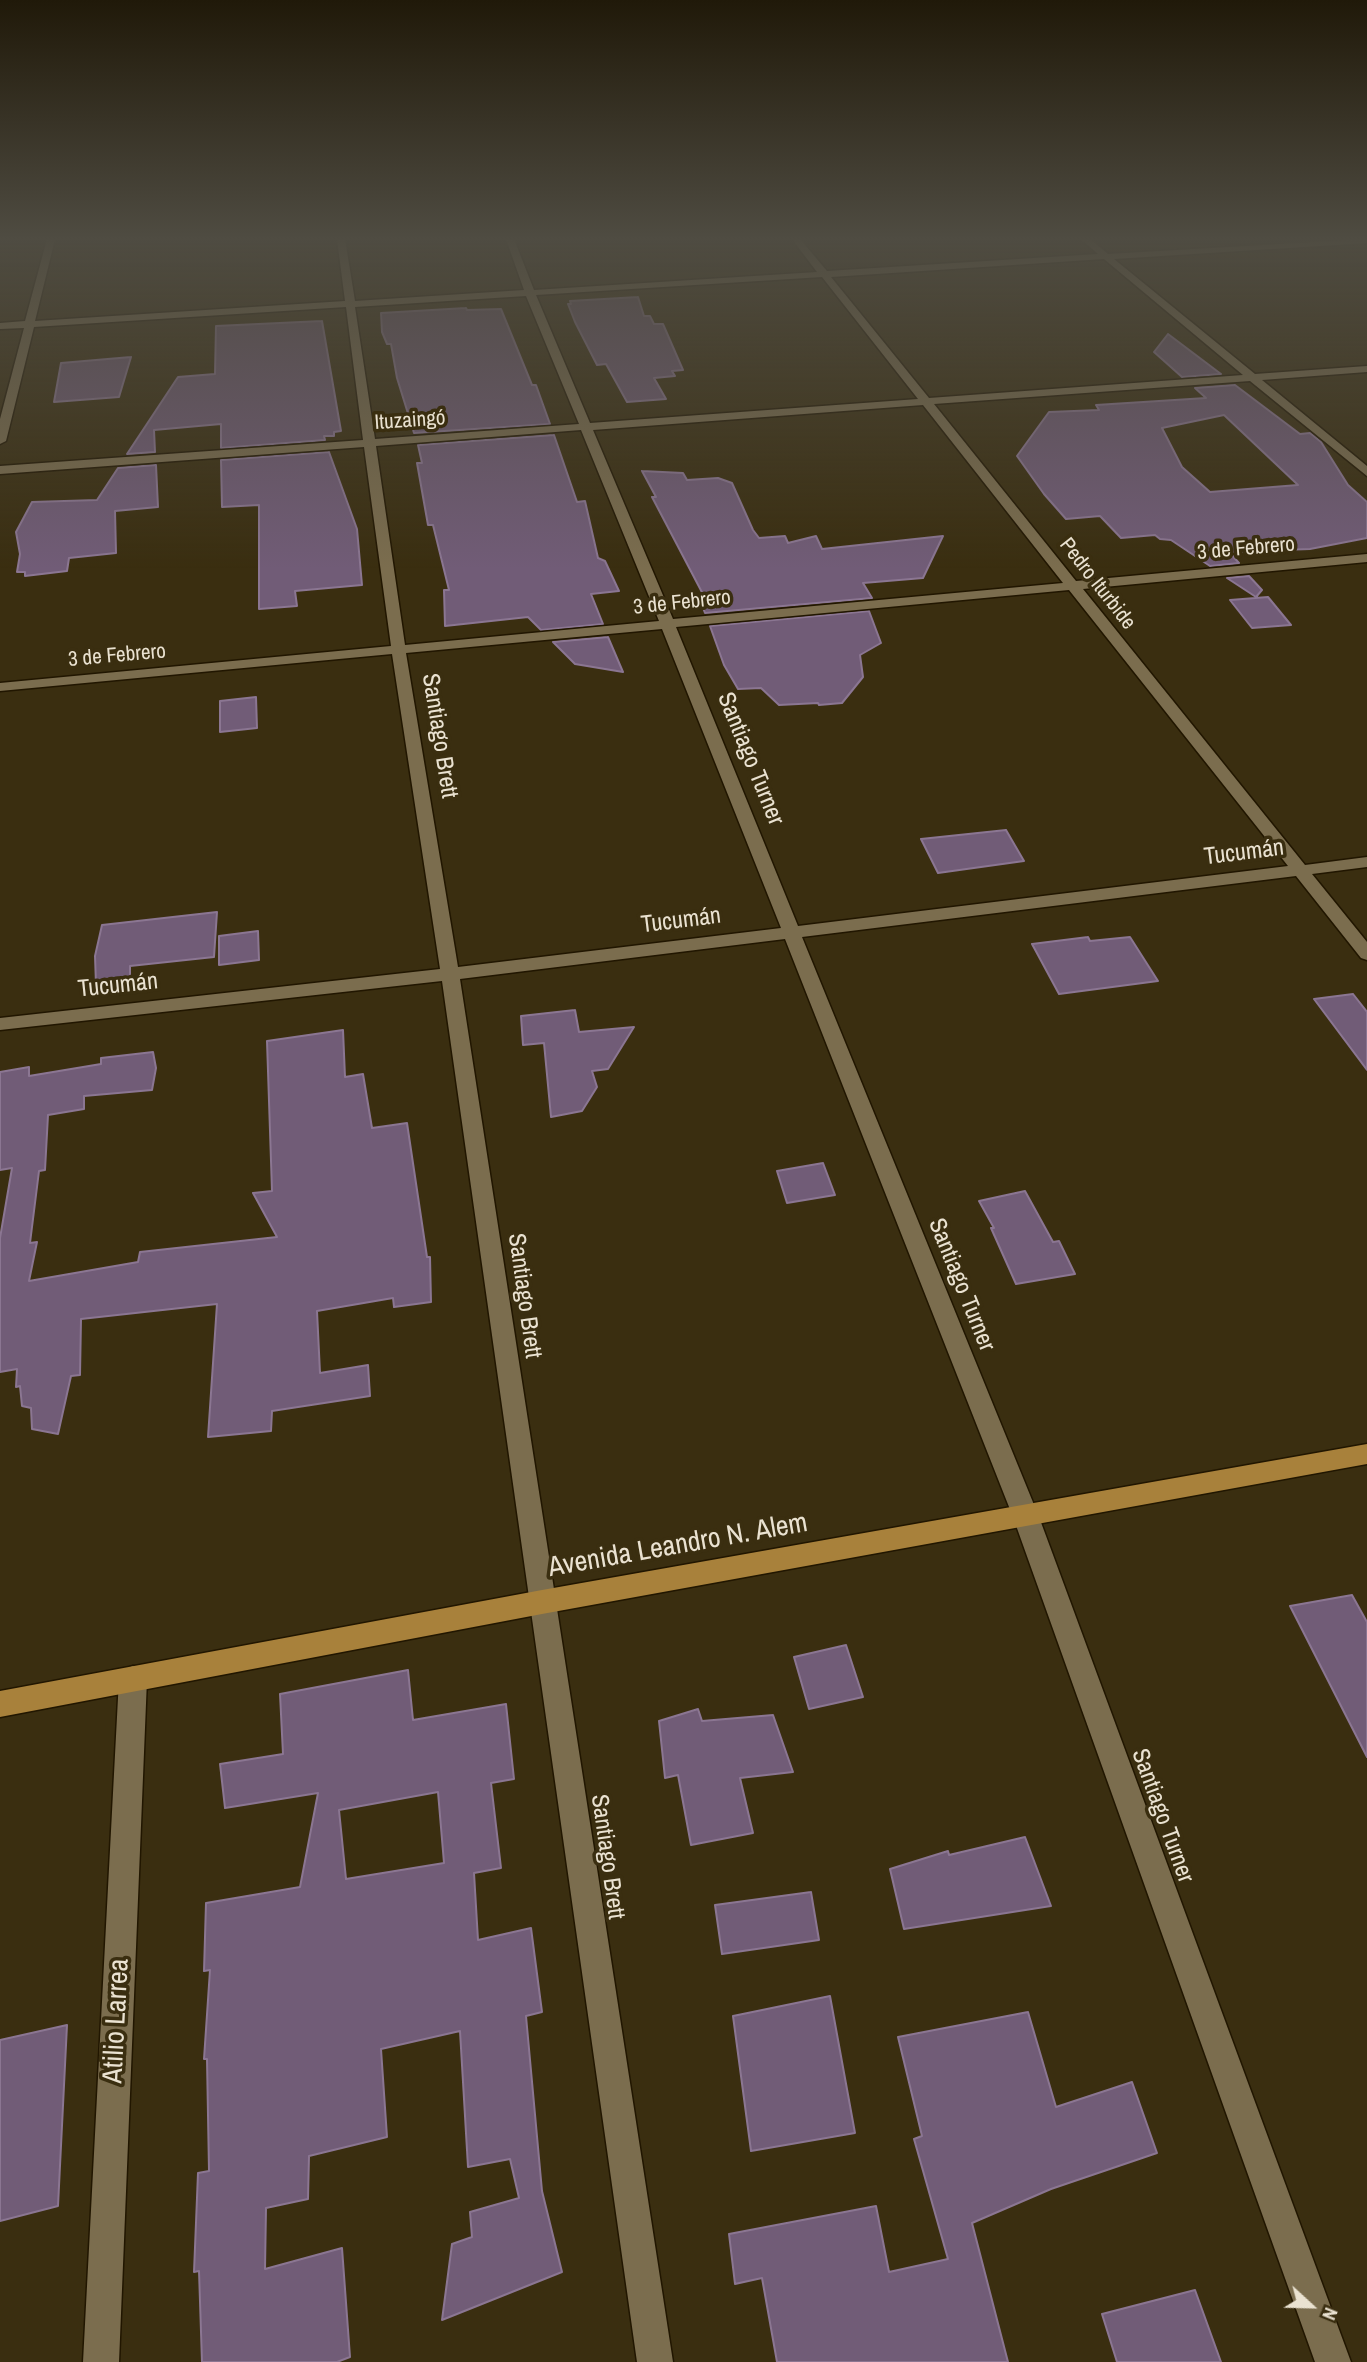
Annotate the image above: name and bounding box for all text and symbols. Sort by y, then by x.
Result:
street label: Ituzaingó [374,406,446,436]
street label: 3 de Febrero [1196,532,1296,566]
street label: Pedro Iturbide [1053,533,1141,635]
street label: 3 de Febrero [632,585,732,621]
street label: 3 de Febrero [67,639,167,673]
street label: Santiago Brett [415,672,463,800]
street label: Santiago Turner [710,688,790,830]
street label: Tucumán [1202,834,1286,872]
street label: Tucumán [639,902,723,940]
street label: Tucumán [77,967,159,1005]
street label: Santiago Turner [921,1214,1001,1356]
street label: Santiago Brett [501,1232,547,1360]
street label: Avenida Leandro N. Alem [546,1507,810,1585]
street label: Santiago Turner [1124,1745,1200,1887]
street label: Santiago Brett [584,1793,630,1921]
street label: Atilio Larrea [97,1958,137,2084]
north arrow [1276,2271,1346,2341]
text: N [1316,2304,1345,2324]

